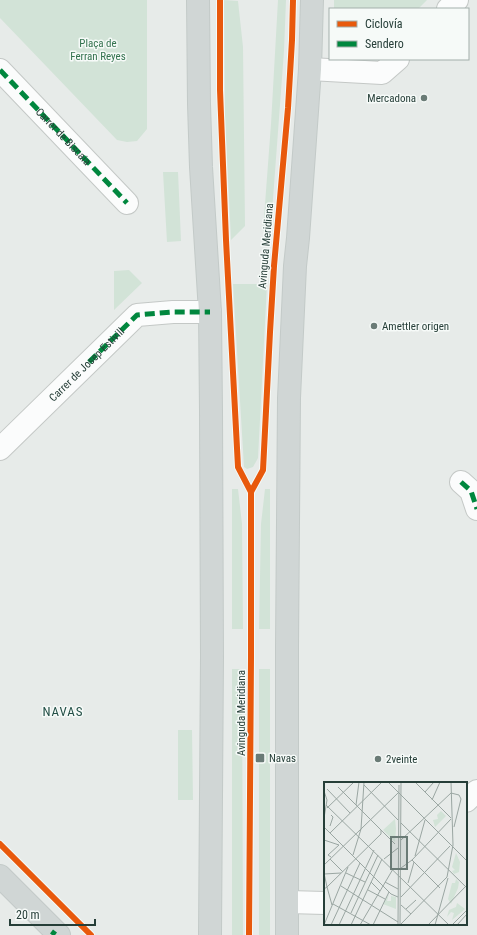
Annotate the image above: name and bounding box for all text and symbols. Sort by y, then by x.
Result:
legend [329,8,469,60]
text: Ciclovía [365,17,403,31]
park label: Plaça de Ferran Reyes [70,37,126,63]
text: Sendero [365,37,404,51]
place label: Mercadona [367,92,416,105]
marker: Mercadona [419,93,429,103]
street label: Carrer de Biscaia [33,105,94,168]
street label: Avinguda Meridiana [256,203,276,289]
place label: Amettler origen [382,320,449,333]
marker: Amettler origen [369,321,379,331]
street label: Carrer de Josep Estivill [46,325,127,404]
street label: Avinguda Meridiana [235,670,248,756]
district label: NAVAS [42,704,84,719]
marker: Navas [254,752,266,764]
place label: Navas [269,752,296,765]
place label: 2veinte [386,753,418,766]
marker: 2veinte [373,754,383,764]
inset map [324,782,467,925]
scale bar [10,901,95,927]
text: 20 m [16,908,40,922]

